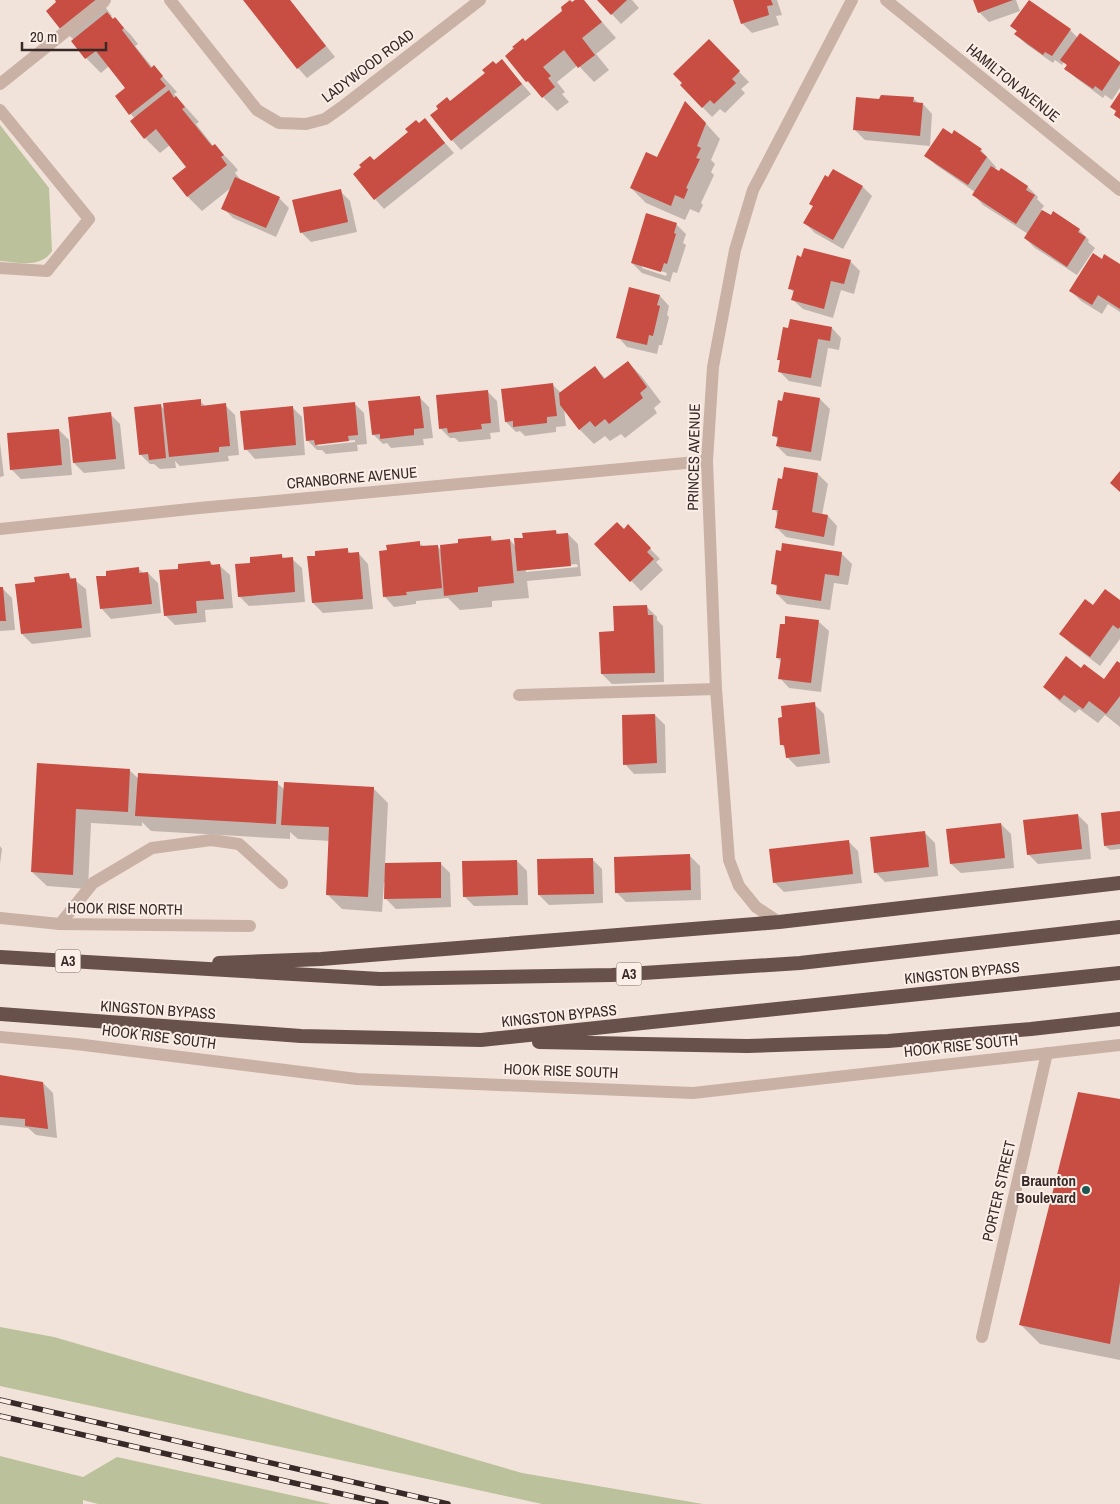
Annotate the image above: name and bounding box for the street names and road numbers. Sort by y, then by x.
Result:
street label: LADYWOOD ROAD [317,24,418,107]
street label: HAMILTON AVENUE [962,38,1065,127]
street label: PRINCES AVENUE [682,403,705,511]
street label: CRANBORNE AVENUE [286,461,418,494]
street label: HOOK RISE NORTH [67,897,183,920]
road number: A3 [56,949,80,972]
street label: KINGSTON BYPASS [903,956,1021,989]
road number: A3 [616,962,642,986]
street label: KINGSTON BYPASS [100,995,217,1024]
street label: KINGSTON BYPASS [500,999,618,1032]
street label: HOOK RISE SOUTH [101,1019,217,1054]
street label: HOOK RISE SOUTH [903,1029,1019,1062]
street label: HOOK RISE SOUTH [503,1058,619,1083]
street label: PORTER STREET [977,1138,1020,1243]

